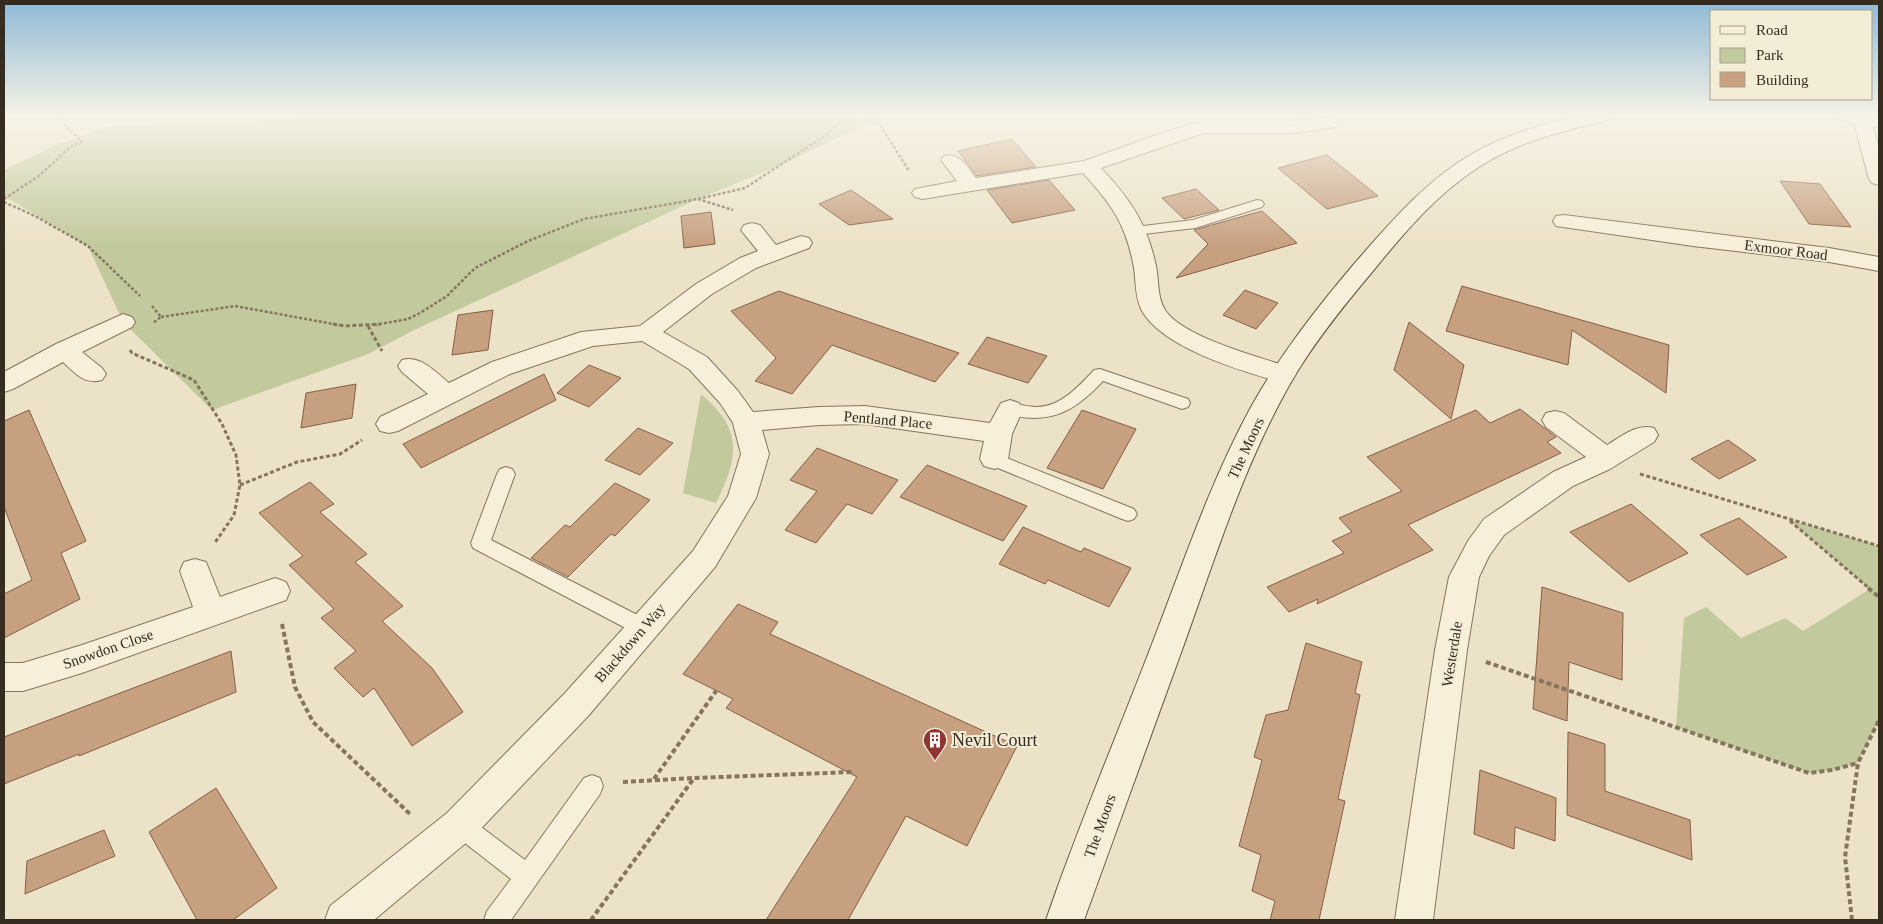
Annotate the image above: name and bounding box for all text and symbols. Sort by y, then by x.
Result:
legend [1710,10,1873,100]
text: Road [1756,22,1788,38]
text: Park [1756,47,1784,63]
text: Building [1756,72,1809,88]
street label: Exmoor Road [1743,237,1829,263]
street label: Pentland Place [843,408,933,432]
street label: The Moors [1225,414,1267,481]
street label: Blackdown Way [592,600,669,686]
street label: Westerdale [1439,620,1465,688]
street label: Snowdon Close [61,626,156,672]
building icon: Nevil Court [922,727,948,761]
place label: Nevil Court [952,730,1038,750]
street label: The Moors [1081,792,1119,860]

